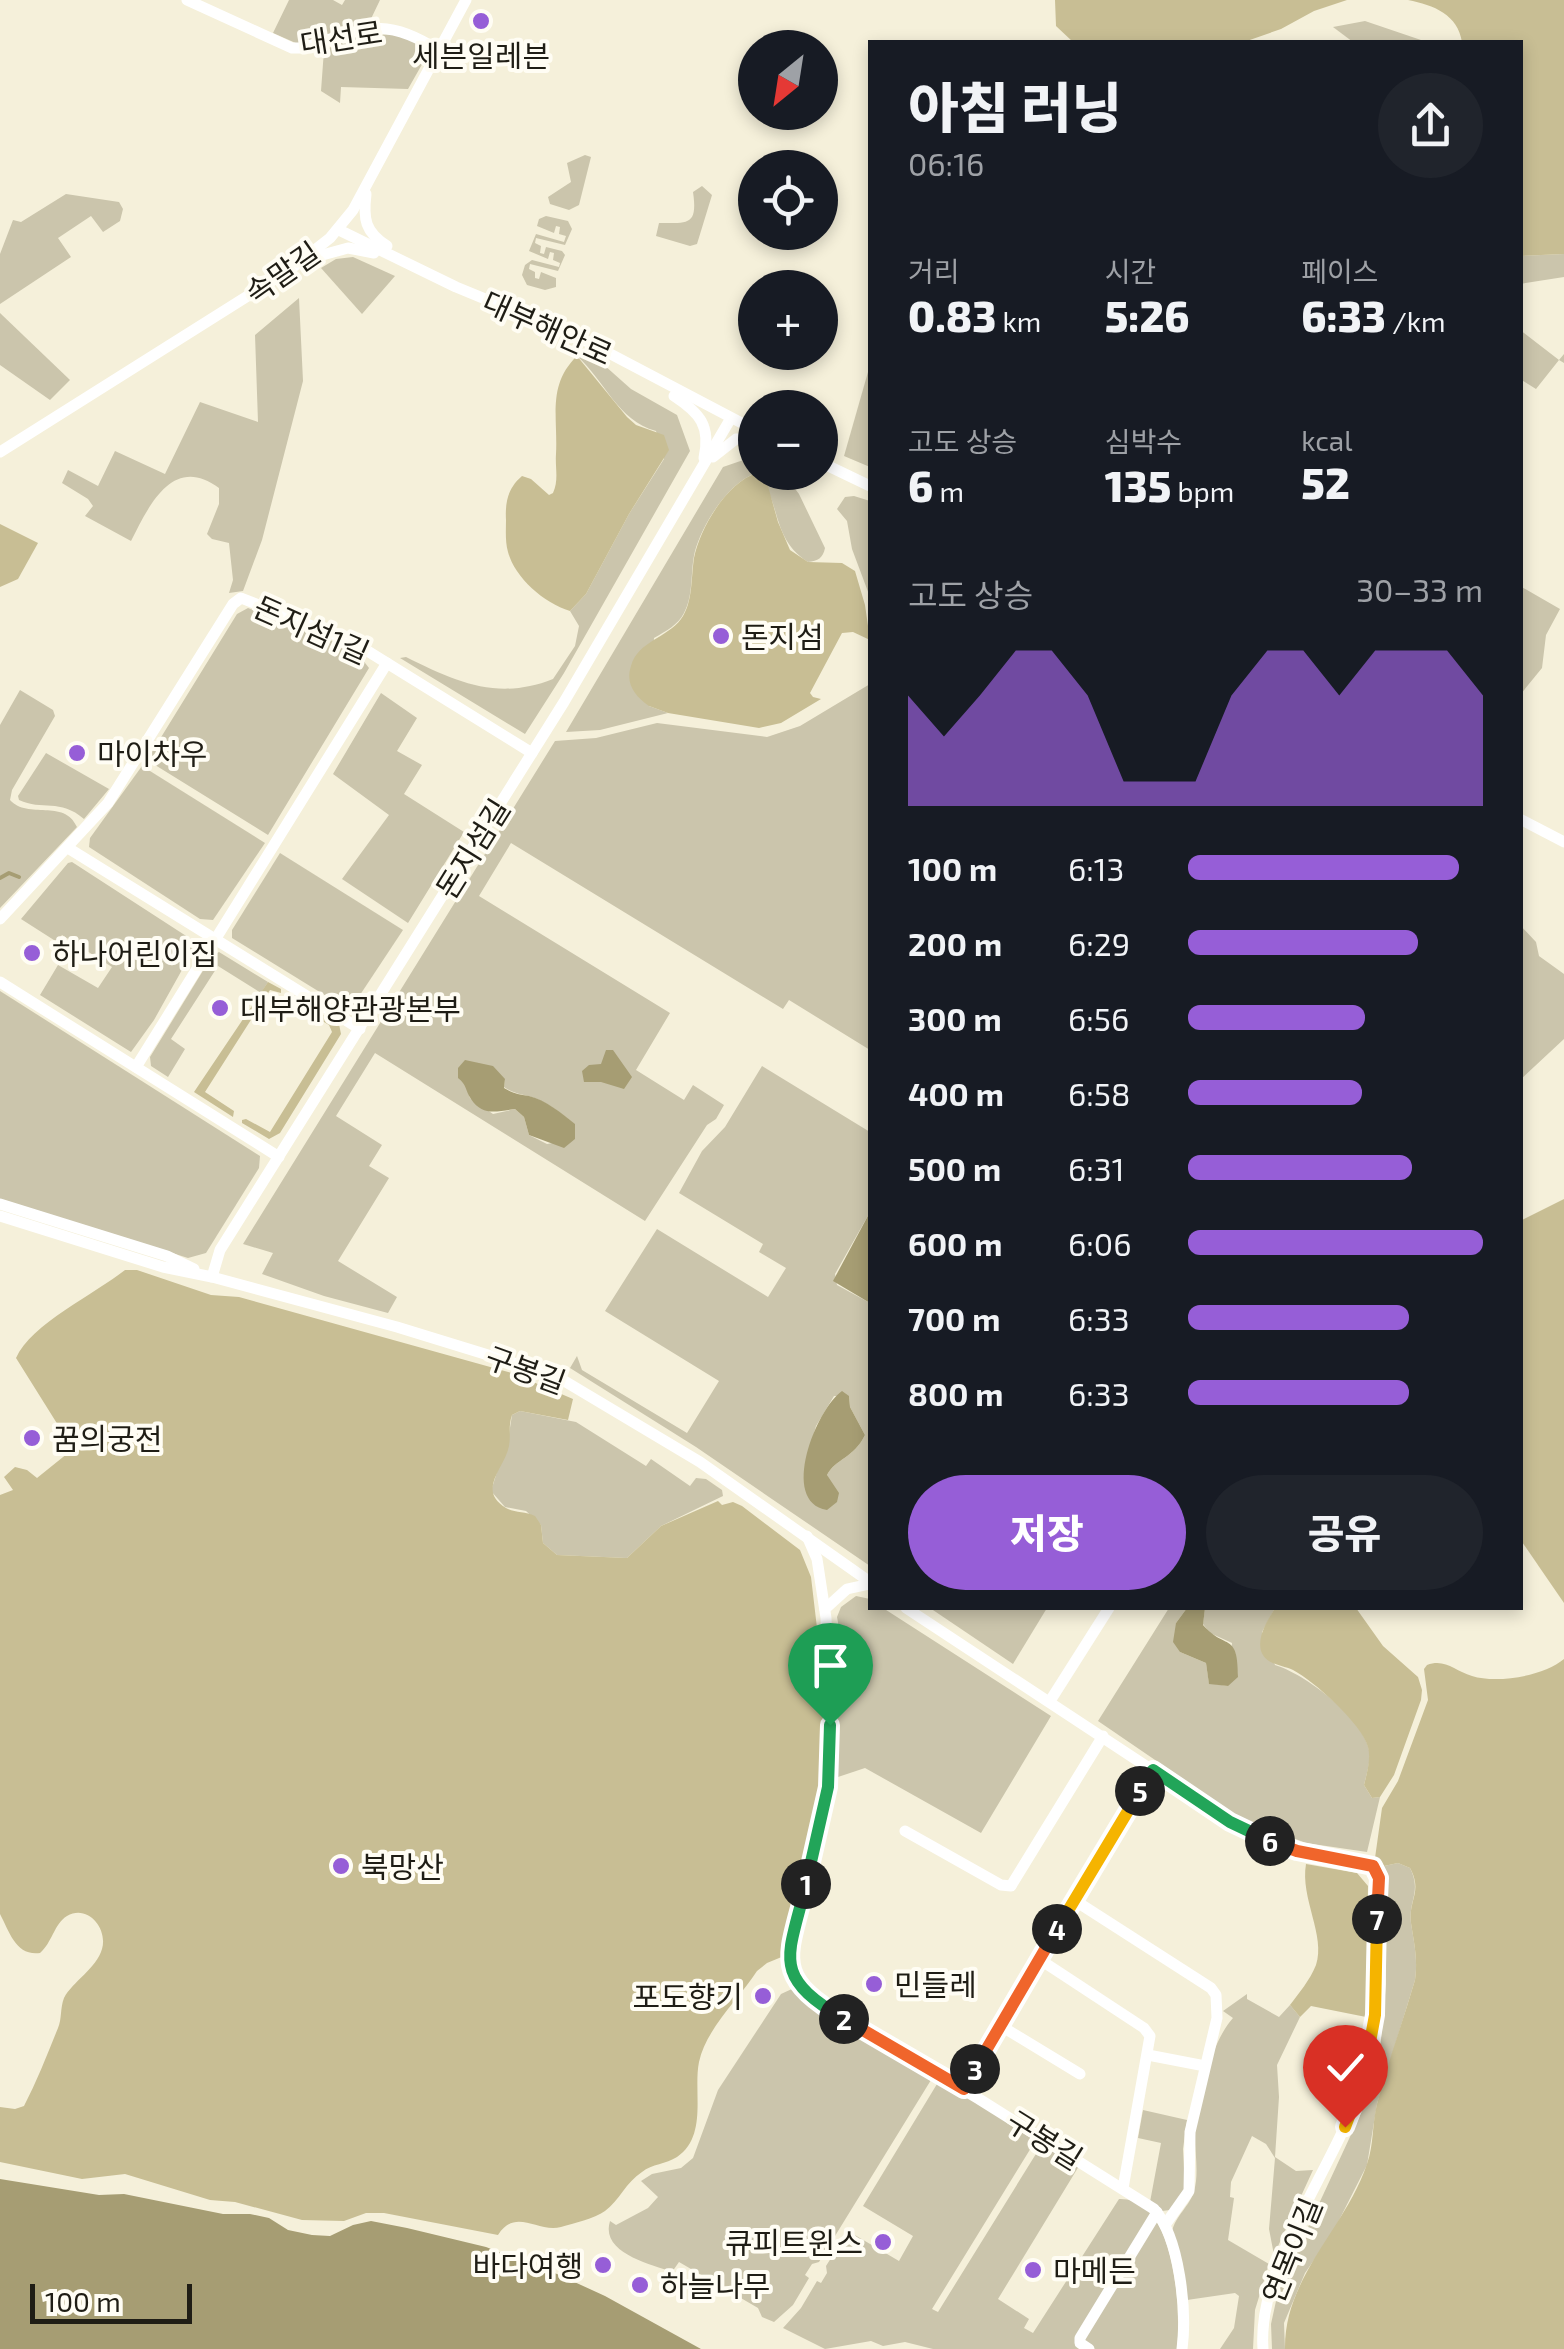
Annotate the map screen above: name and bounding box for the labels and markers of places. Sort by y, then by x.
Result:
marker: 세븐일레븐 [470,10,492,32]
place label: 세븐일레븐 [412,37,550,73]
place label: 돈지섬 [741,618,824,654]
marker: 돈지섬 [710,625,732,647]
place label: 마이차우 [97,735,207,771]
marker: 마이차우 [66,742,88,764]
place label: 하나어린이집 [52,935,218,971]
marker: 하나어린이집 [21,942,43,964]
place label: 대부해양관광본부 [240,990,461,1026]
marker: 대부해양관광본부 [209,997,231,1019]
place label: 꿈의궁전 [52,1420,162,1456]
marker: 꿈의궁전 [21,1427,43,1449]
pin [788,1623,873,1726]
pin: 5 [1115,1766,1165,1816]
pin: 6 [1245,1816,1295,1866]
place label: 북망산 [361,1848,444,1884]
marker: 북망산 [330,1855,352,1877]
pin: 1 [781,1859,831,1909]
pin: 7 [1352,1894,1402,1944]
pin: 4 [1032,1904,1082,1954]
place label: 민들레 [894,1966,977,2002]
marker: 민들레 [863,1973,885,1995]
place label: 포도향기 [633,1978,743,2014]
marker: 포도향기 [752,1985,774,2007]
pin: 2 [819,1994,869,2044]
pin [1303,2025,1388,2128]
pin: 3 [950,2044,1000,2094]
place label: 큐피트윈스 [725,2224,863,2260]
marker: 큐피트윈스 [872,2231,894,2253]
place label: 바다여행 [473,2247,583,2283]
place label: 마메든 [1053,2252,1136,2288]
marker: 바다여행 [592,2254,614,2276]
marker: 마메든 [1022,2259,1044,2281]
place label: 하늘나무 [660,2267,770,2303]
marker: 하늘나무 [629,2274,651,2296]

